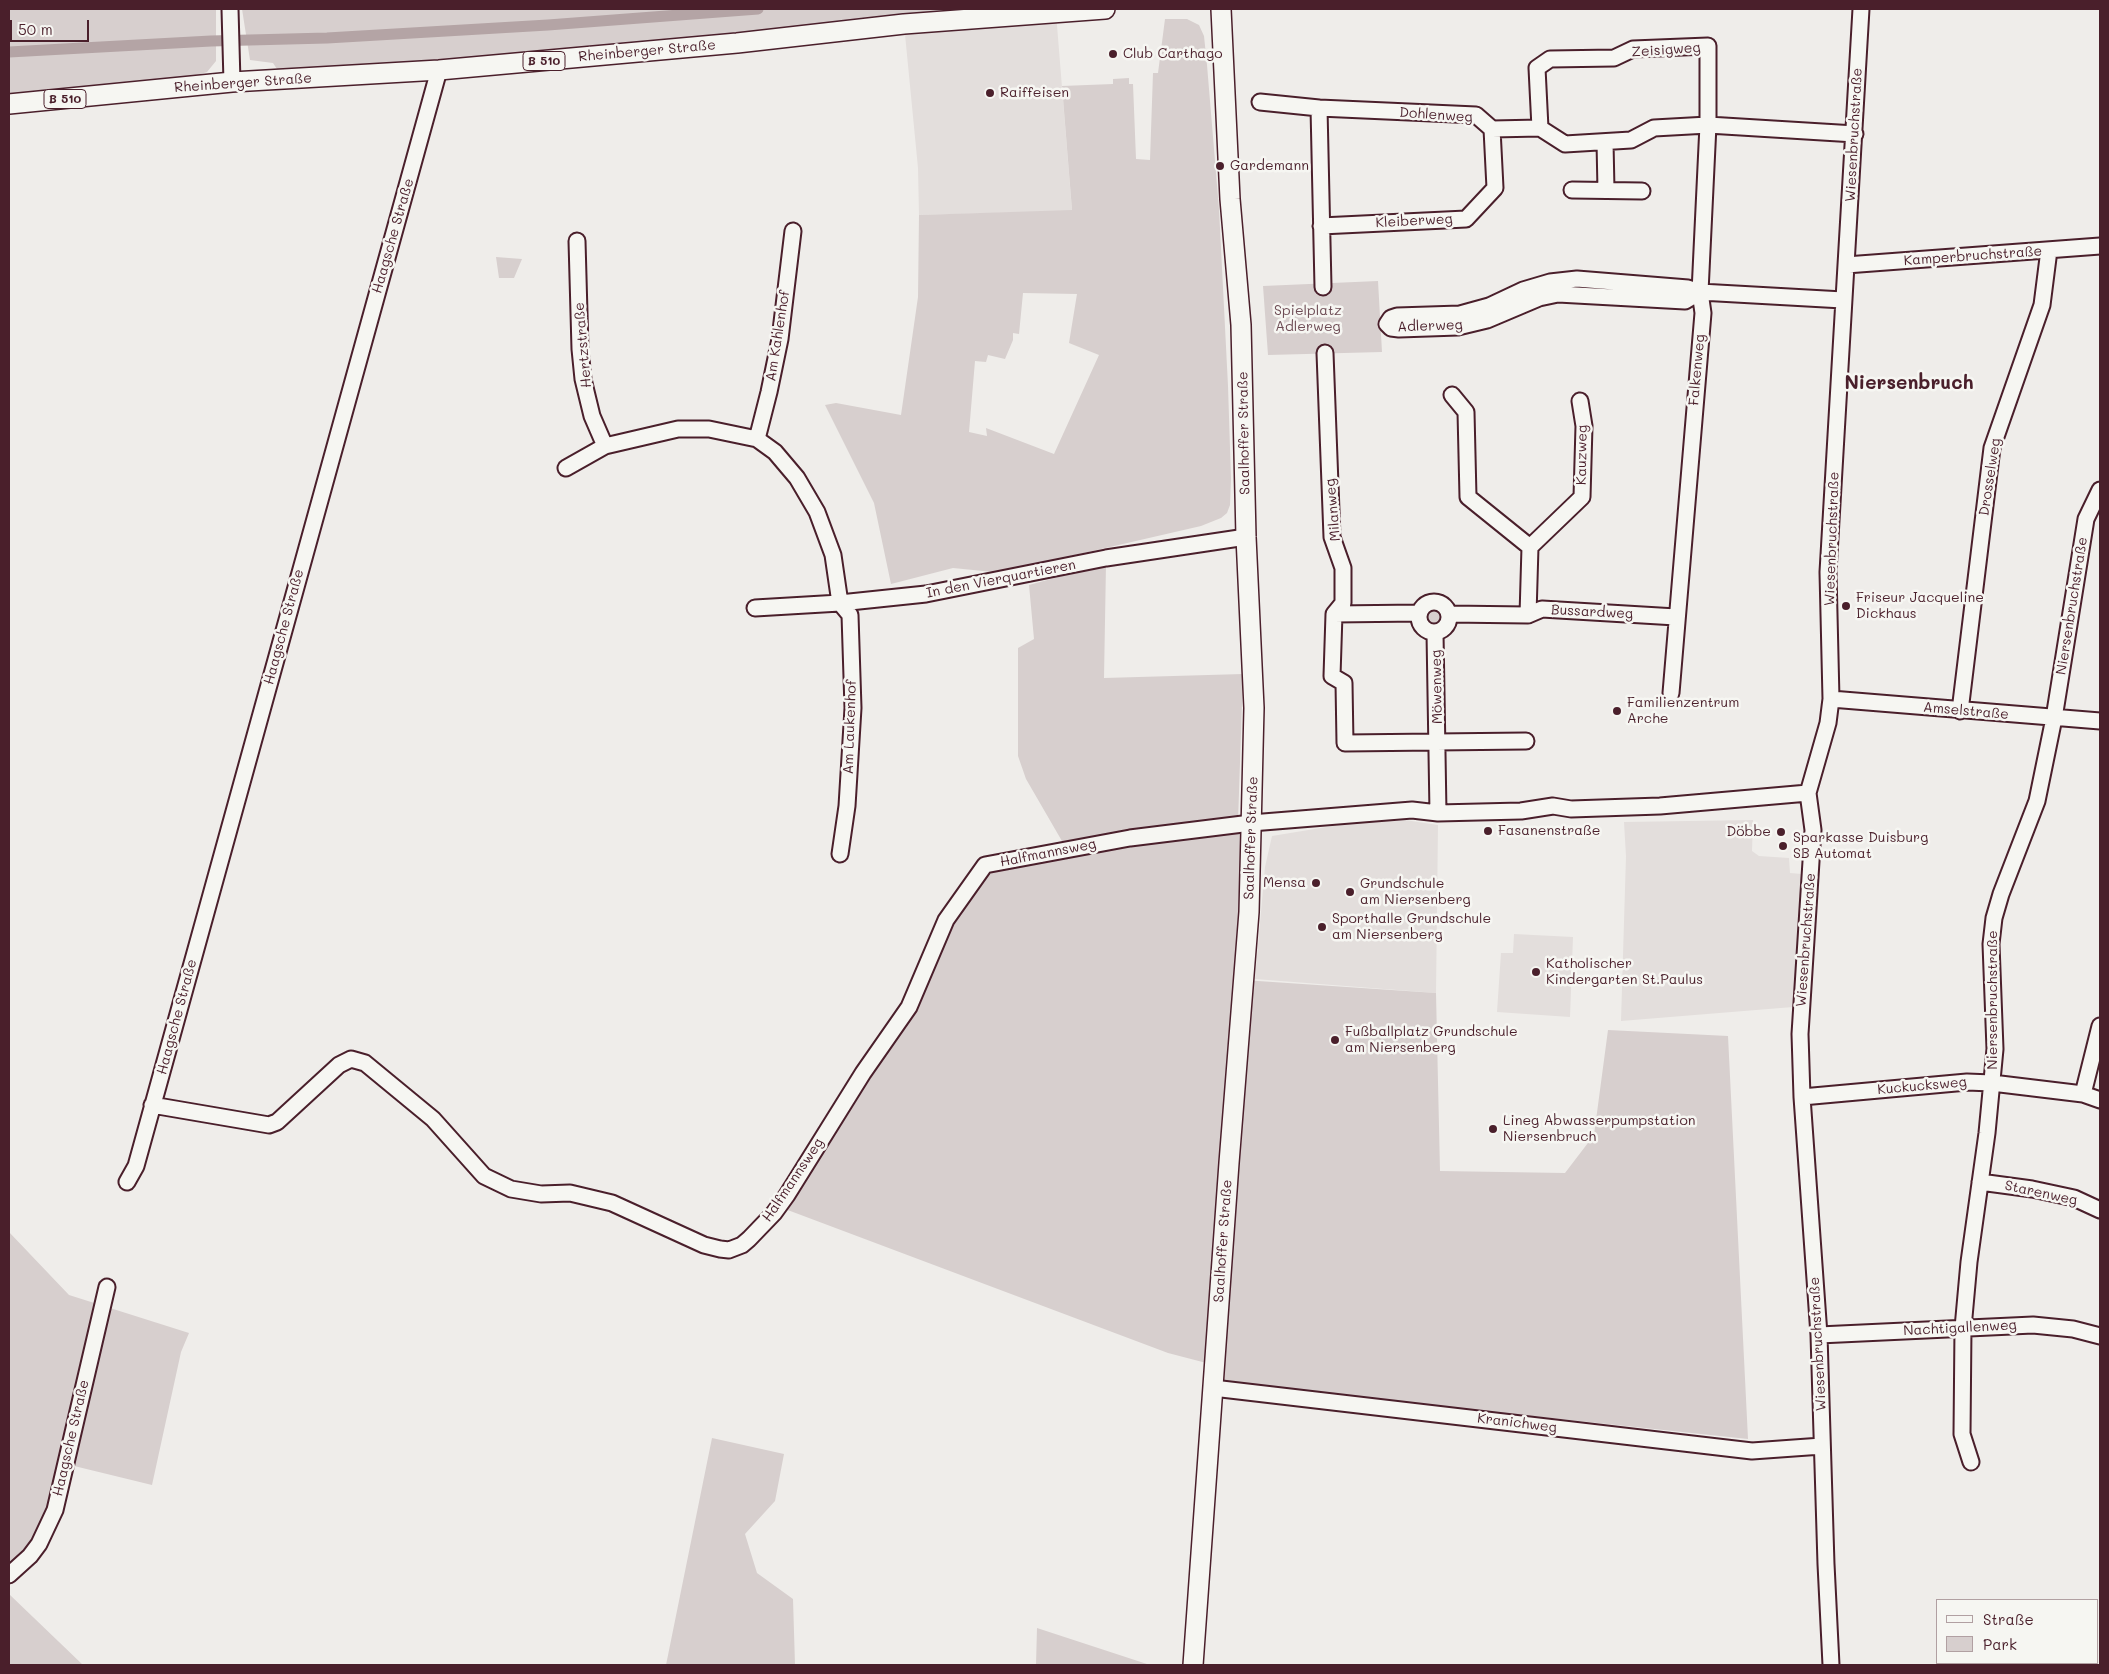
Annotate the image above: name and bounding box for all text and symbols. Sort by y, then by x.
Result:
scale bar [12,10,91,42]
text: 50 m [18,19,53,39]
street label: Rheinberger Straße [578,37,716,65]
street label: Zeisigweg [1631,39,1701,61]
place label: Club Carthago [1123,46,1223,62]
marker: Club Carthago [1107,48,1119,60]
road number: B 510 [523,51,565,70]
street label: Wiesenbruchstraße [1842,67,1866,203]
street label: Rheinberger Straße [174,70,312,96]
place label: Raiffeisen [1000,85,1069,101]
marker: Raiffeisen [984,87,996,99]
road number: B 510 [44,90,86,108]
street label: Dohlenweg [1399,104,1473,126]
place label: Gardemann [1230,158,1309,174]
marker: Gardemann [1214,160,1226,172]
street label: Haagsche Straße [369,177,417,295]
street label: Kleiberweg [1375,211,1453,231]
street label: Kamperbruchstraße [1903,243,2043,269]
street label: Am Kahlenhof [763,289,793,383]
street label: Hertzstraße [571,301,595,389]
park label: Spielplatz Adlerweg [1274,303,1342,336]
street label: Adlerweg [1397,316,1463,336]
street label: Falkenweg [1686,334,1708,406]
street label: Saalhoffer Straße [1235,371,1253,495]
district label: Niersenbruch [1844,372,1974,394]
street label: Kauzweg [1573,425,1591,485]
street label: Drosselweg [1976,437,2004,517]
street label: Wiesenbruchstraße [1821,472,1843,606]
street label: Milanweg [1322,478,1344,542]
street label: Niersenbruchstraße [2053,536,2091,676]
street label: In den Vierquartieren [925,556,1077,602]
street label: Haagsche Straße [260,567,308,687]
place label: Friseur Jacqueline Dickhaus [1856,590,1984,622]
marker: Friseur Jacqueline Dickhaus [1840,600,1852,612]
street label: Bussardweg [1550,601,1634,623]
street label: Möwenweg [1428,650,1446,724]
street label: Am Laukenhof [840,679,860,775]
place label: Familienzentrum Arche [1627,695,1739,728]
street label: Amselstraße [1922,699,2010,723]
marker: Familienzentrum Arche [1611,705,1623,717]
street label: Saalhoffer Straße [1240,776,1262,900]
place label: Fasanenstraße [1498,823,1601,839]
place label: Döbbe [1727,824,1771,840]
marker: Fasanenstraße [1482,825,1494,837]
marker: Döbbe [1775,826,1787,838]
place label: Sparkasse Duisburg SB Automat [1793,830,1928,862]
street label: Halfmannsweg [999,835,1097,871]
marker: Sparkasse Duisburg SB Automat [1777,840,1789,852]
street label: Wiesenbruchstraße [1793,872,1819,1008]
place label: Mensa [1263,875,1306,891]
place label: Grundschule am Niersenberg [1360,876,1471,909]
marker: Mensa [1310,877,1322,889]
marker: Grundschule am Niersenberg [1344,886,1356,898]
place label: Sporthalle Grundschule am Niersenberg [1332,911,1491,944]
marker: Sporthalle Grundschule am Niersenberg [1316,921,1328,933]
street label: Niersenbruchstraße [1985,930,2001,1070]
place label: Katholischer Kindergarten St.Paulus [1546,956,1703,989]
street label: Haagsche Straße [153,957,201,1077]
marker: Katholischer Kindergarten St.Paulus [1530,966,1542,978]
place label: Fußballplatz Grundschule am Niersenberg [1345,1024,1518,1056]
marker: Fußballplatz Grundschule am Niersenberg [1329,1034,1341,1046]
street label: Kuckucksweg [1877,1074,1967,1098]
place label: Lineg Abwasserpumpstation Niersenbruch [1503,1113,1695,1146]
marker: Lineg Abwasserpumpstation Niersenbruch [1487,1123,1499,1135]
street label: Halfmannsweg [759,1135,827,1225]
street label: Starenweg [2003,1177,2079,1209]
street label: Saalhoffer Straße [1210,1179,1236,1303]
street label: Wiesenbruchstraße [1806,1276,1830,1412]
street label: Nachtigallenweg [1903,1317,2017,1339]
street label: Haagsche Straße [49,1378,93,1498]
street label: Kranichweg [1476,1410,1558,1436]
legend [1936,1599,2099,1664]
text: Straße [1983,1609,2034,1629]
text: Park [1983,1634,2017,1654]

